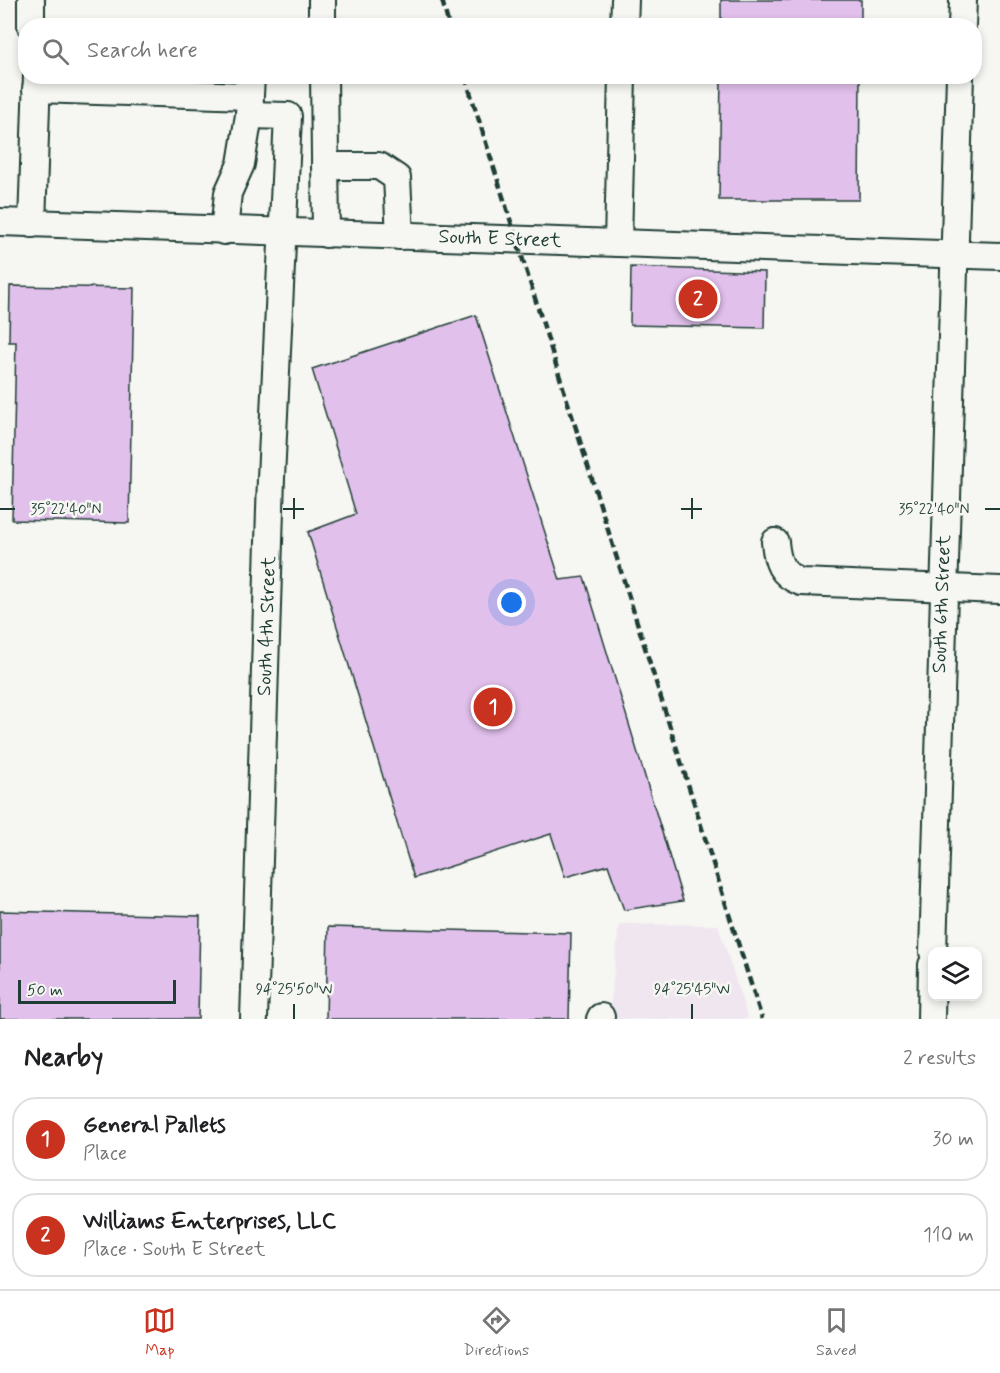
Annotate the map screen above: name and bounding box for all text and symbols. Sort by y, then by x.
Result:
search box [18,18,982,84]
icon: search [39,35,72,68]
text: Search here [87,37,198,65]
street label: South E Street [438,223,562,255]
pin: 2 [678,276,718,322]
text: 35°22'40"N [30,500,102,520]
text: 35°22'40"N [898,500,970,520]
street label: South 6th Street [926,534,958,674]
street label: South 4th Street [251,555,283,696]
your location [497,588,526,617]
pin: 1 [474,684,512,730]
map controls [928,947,982,1001]
button: layers [928,947,982,1001]
scale bar [18,977,176,1004]
text: 50 m [27,980,63,1001]
text: 94°25'50"W [256,980,332,1000]
text: 94°25'45"W [654,980,730,1000]
text: Nearby [24,1041,103,1075]
text: 2 results [903,1045,976,1072]
text: General Pallets [83,1112,226,1140]
text: 1 [41,1126,50,1153]
text: 30 m [932,1126,974,1153]
text: Place [83,1140,127,1167]
text: Williams Enterprises, LLC [83,1208,336,1236]
text: 2 [41,1222,50,1249]
text: 110 m [923,1222,974,1249]
text: Place · South E Street [83,1236,266,1263]
tab: Map [143,1304,176,1361]
tab: Directions [463,1304,529,1361]
tab: Saved [816,1304,857,1361]

